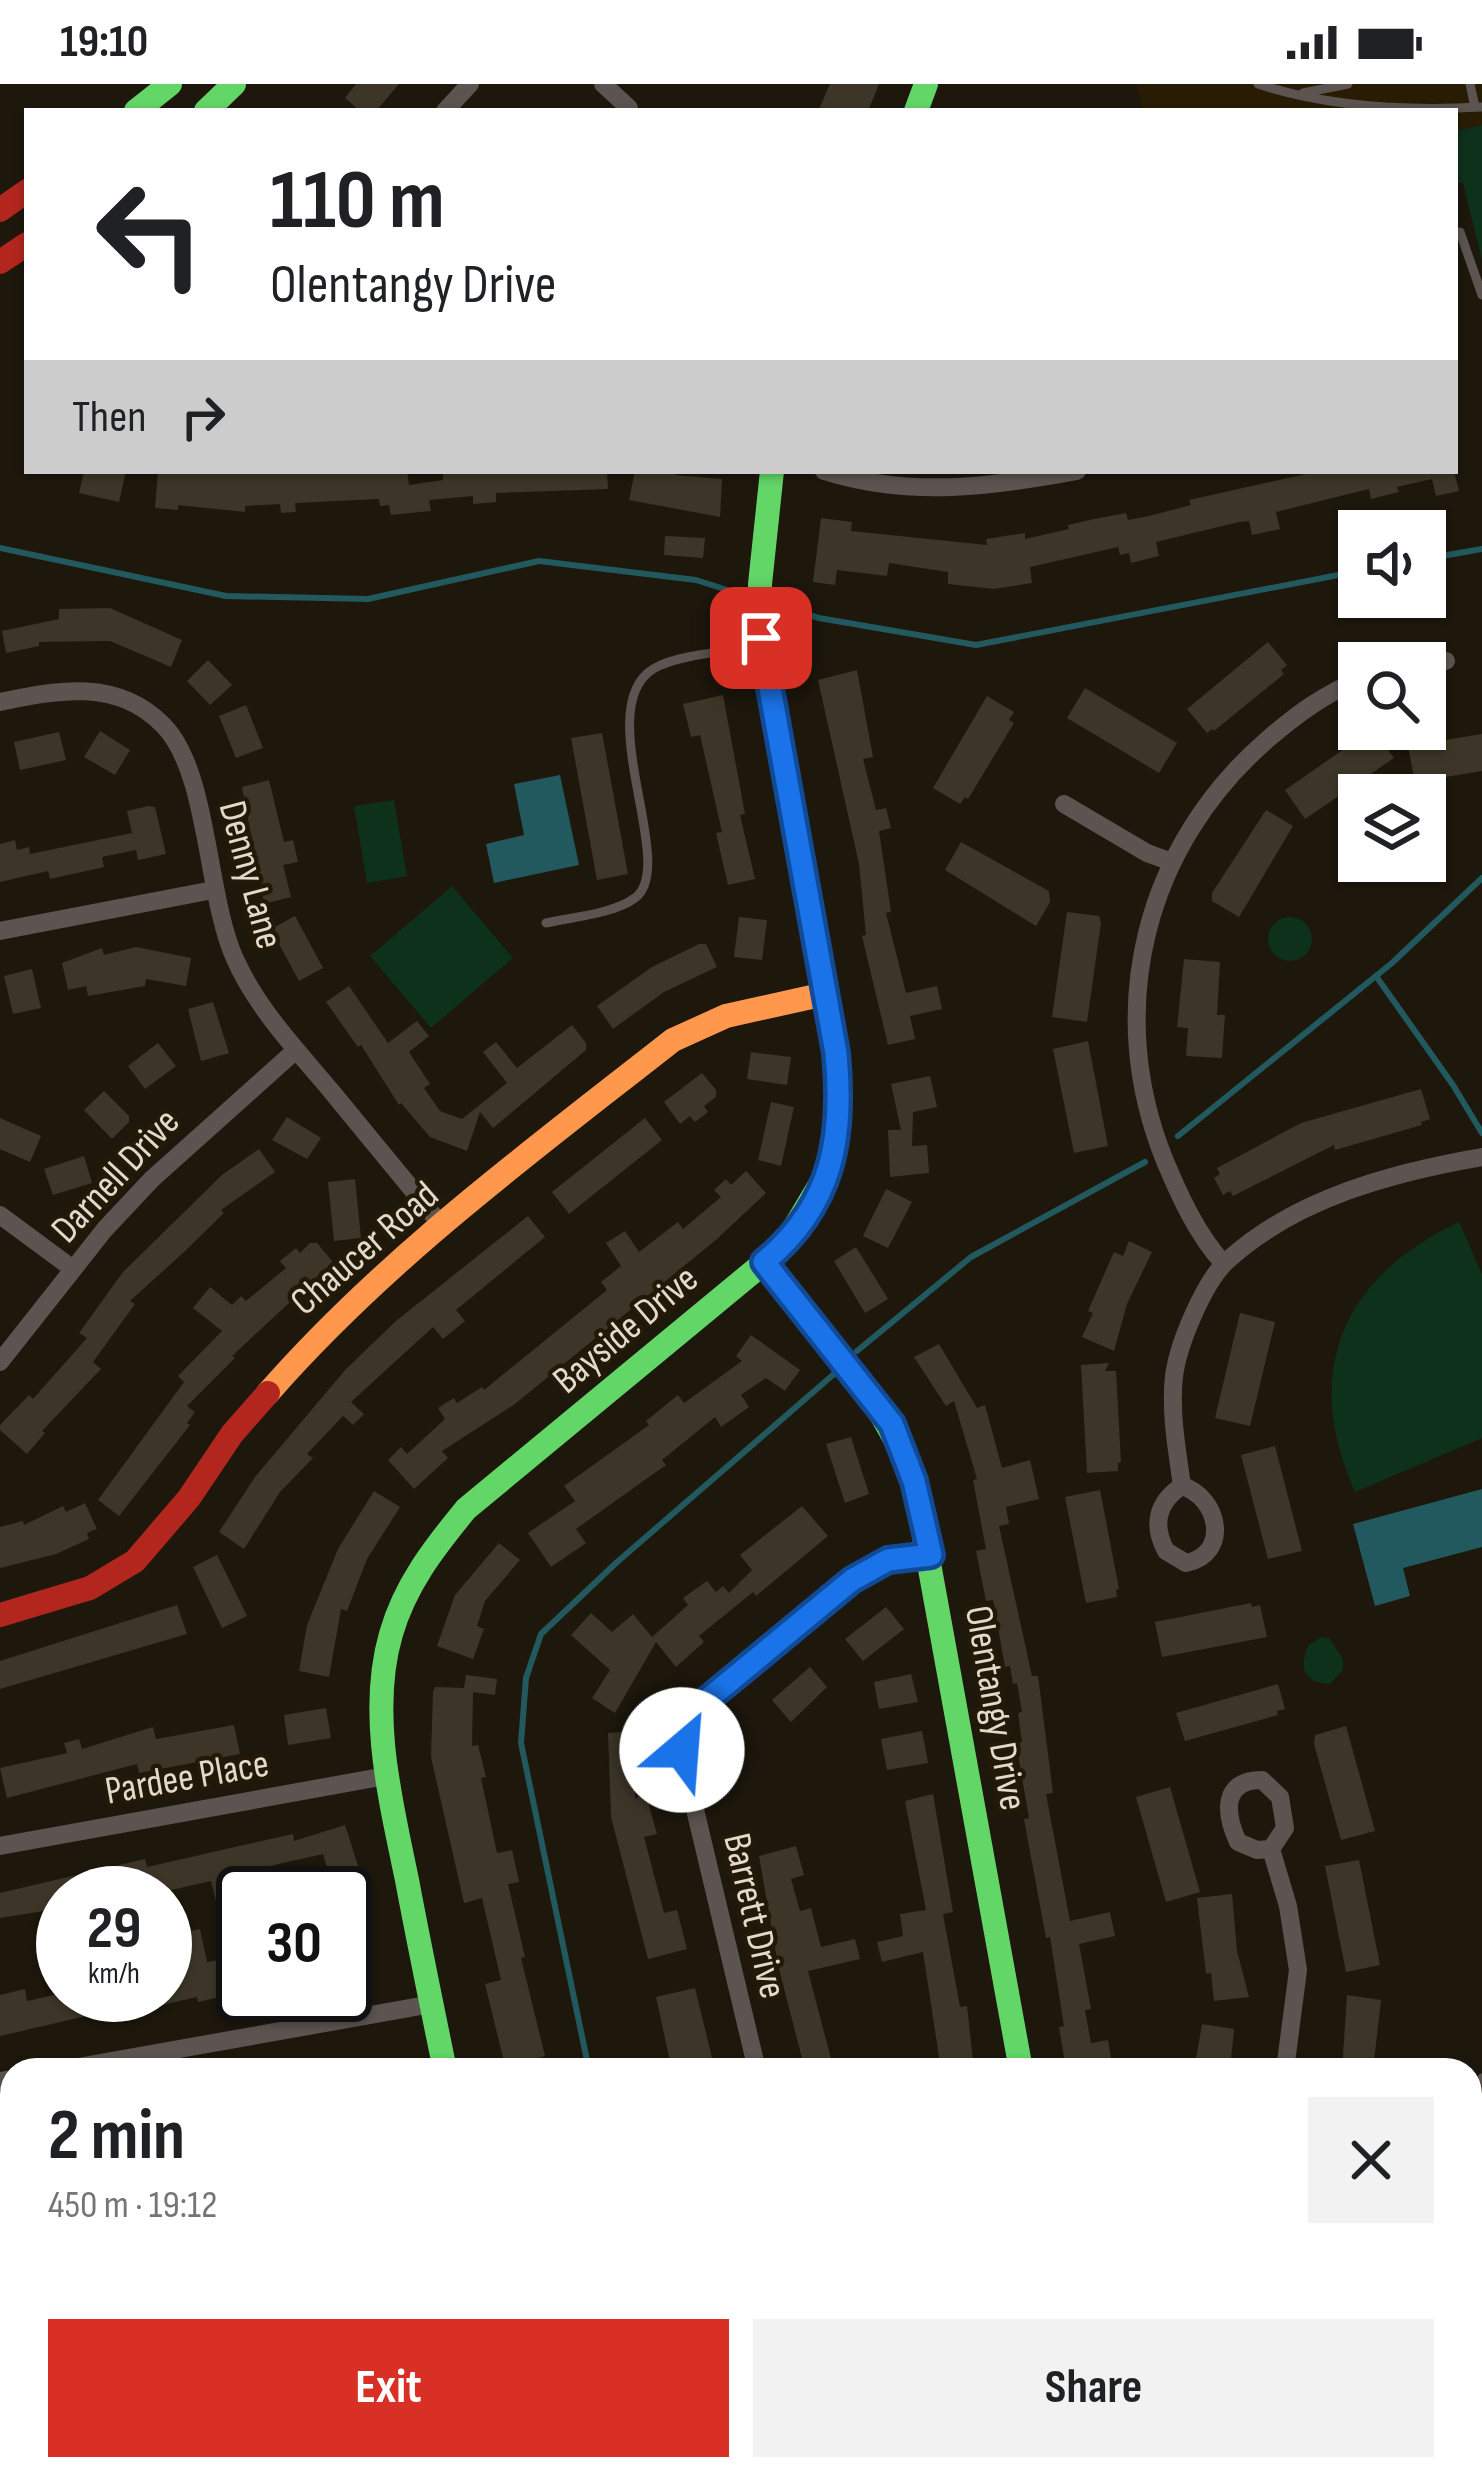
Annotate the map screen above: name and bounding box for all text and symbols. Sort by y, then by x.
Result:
text: 19:10 [60,15,148,70]
text: 110 m [270,151,445,252]
icon: left [72,156,228,312]
text: Olentangy Drive [270,253,556,318]
icon: right [170,384,236,450]
text: Then [72,390,146,445]
map controls [1338,510,1446,882]
button: sound [1338,510,1446,618]
pin [710,587,812,689]
icon: arrive [728,605,794,671]
button: search [1338,642,1446,750]
button: layers [1338,774,1446,882]
street label: Denny Lane [208,796,292,954]
street label: Darnell Drive [42,1099,190,1253]
street label: Chaucer Road [281,1172,449,1326]
street label: Bayside Drive [544,1256,708,1404]
street label: Olentangy Drive [954,1602,1036,1814]
position arrow [619,1687,745,1813]
street label: Pardee Place [102,1741,272,1815]
street label: Barrett Drive [712,1829,796,2003]
speed limit sign: 30 [216,1866,372,2022]
text: 29 [87,1893,141,1965]
text: km/h [88,1956,140,1992]
text: 2 min [48,2093,185,2180]
button: close [1308,2097,1434,2223]
text: 450 m · 19:12 [48,2182,217,2229]
button: Exit [48,2319,729,2457]
button: Share [753,2319,1434,2457]

